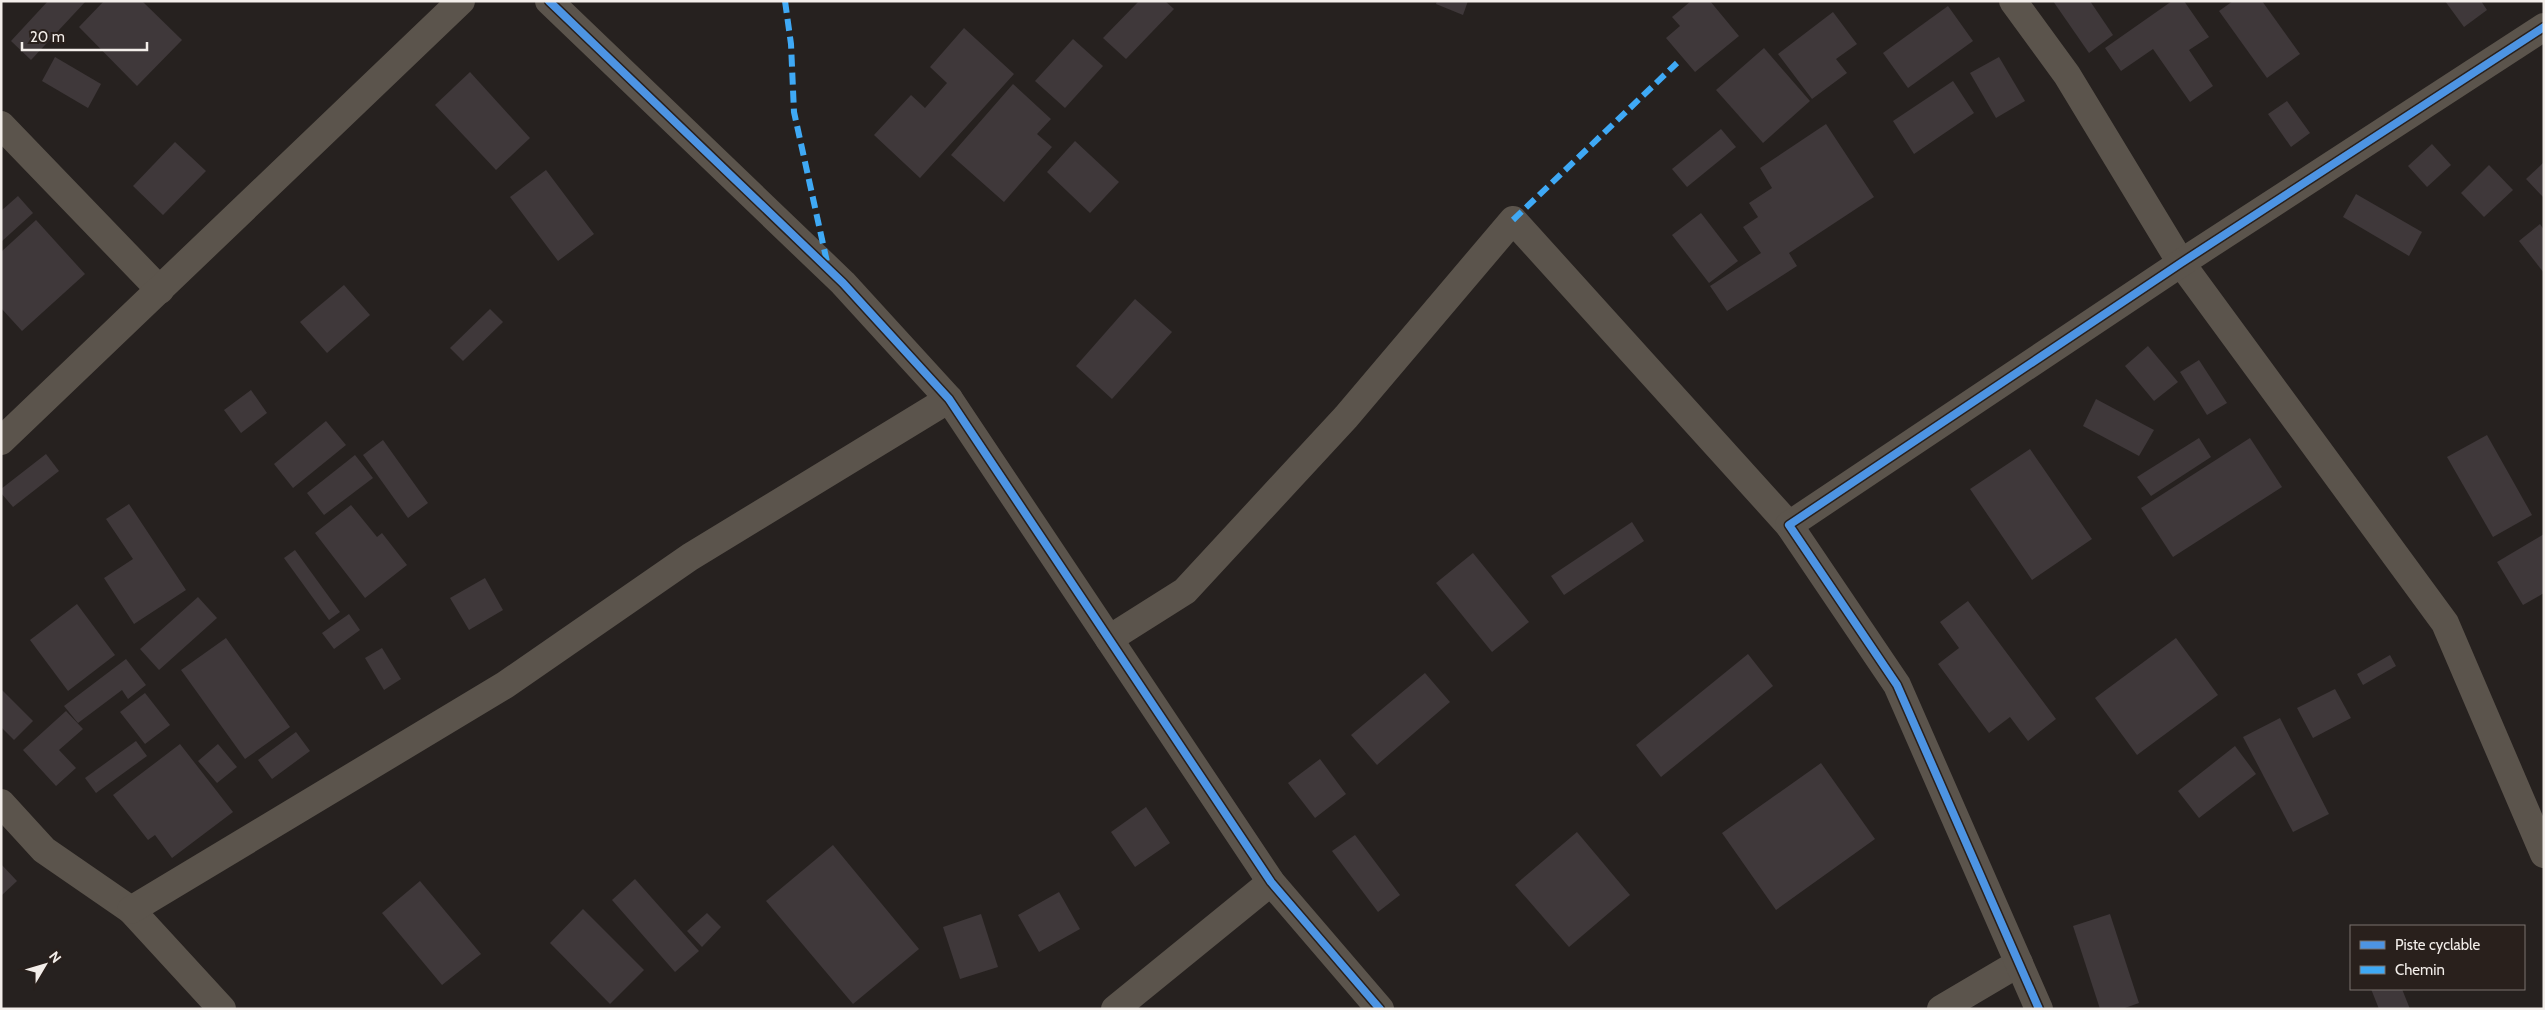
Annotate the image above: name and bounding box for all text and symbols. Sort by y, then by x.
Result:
scale bar [22,20,148,52]
text: 20 m [30,28,65,46]
legend [2350,925,2525,990]
text: Piste cyclable [2395,936,2481,954]
north arrow [20,940,70,990]
text: N [45,948,65,966]
text: Chemin [2395,961,2445,979]

